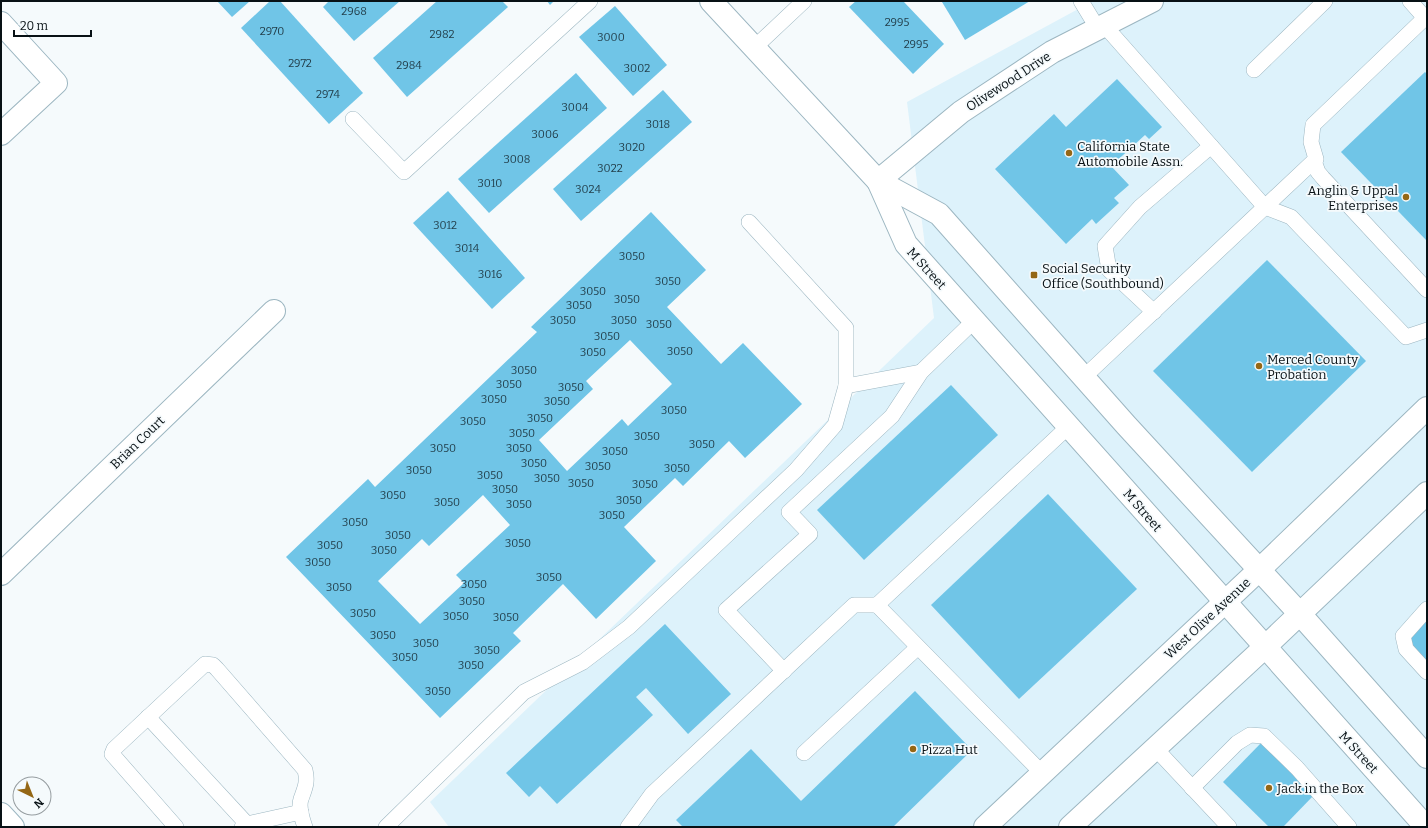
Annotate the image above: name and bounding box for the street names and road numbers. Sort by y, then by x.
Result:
street label: Olivewood Drive [963,48,1053,114]
street label: M Street [904,244,949,292]
street label: Brian Court [107,413,168,472]
street label: M Street [1120,486,1165,535]
street label: West Olive Avenue [1161,575,1253,662]
street label: M Street [1336,728,1381,776]

